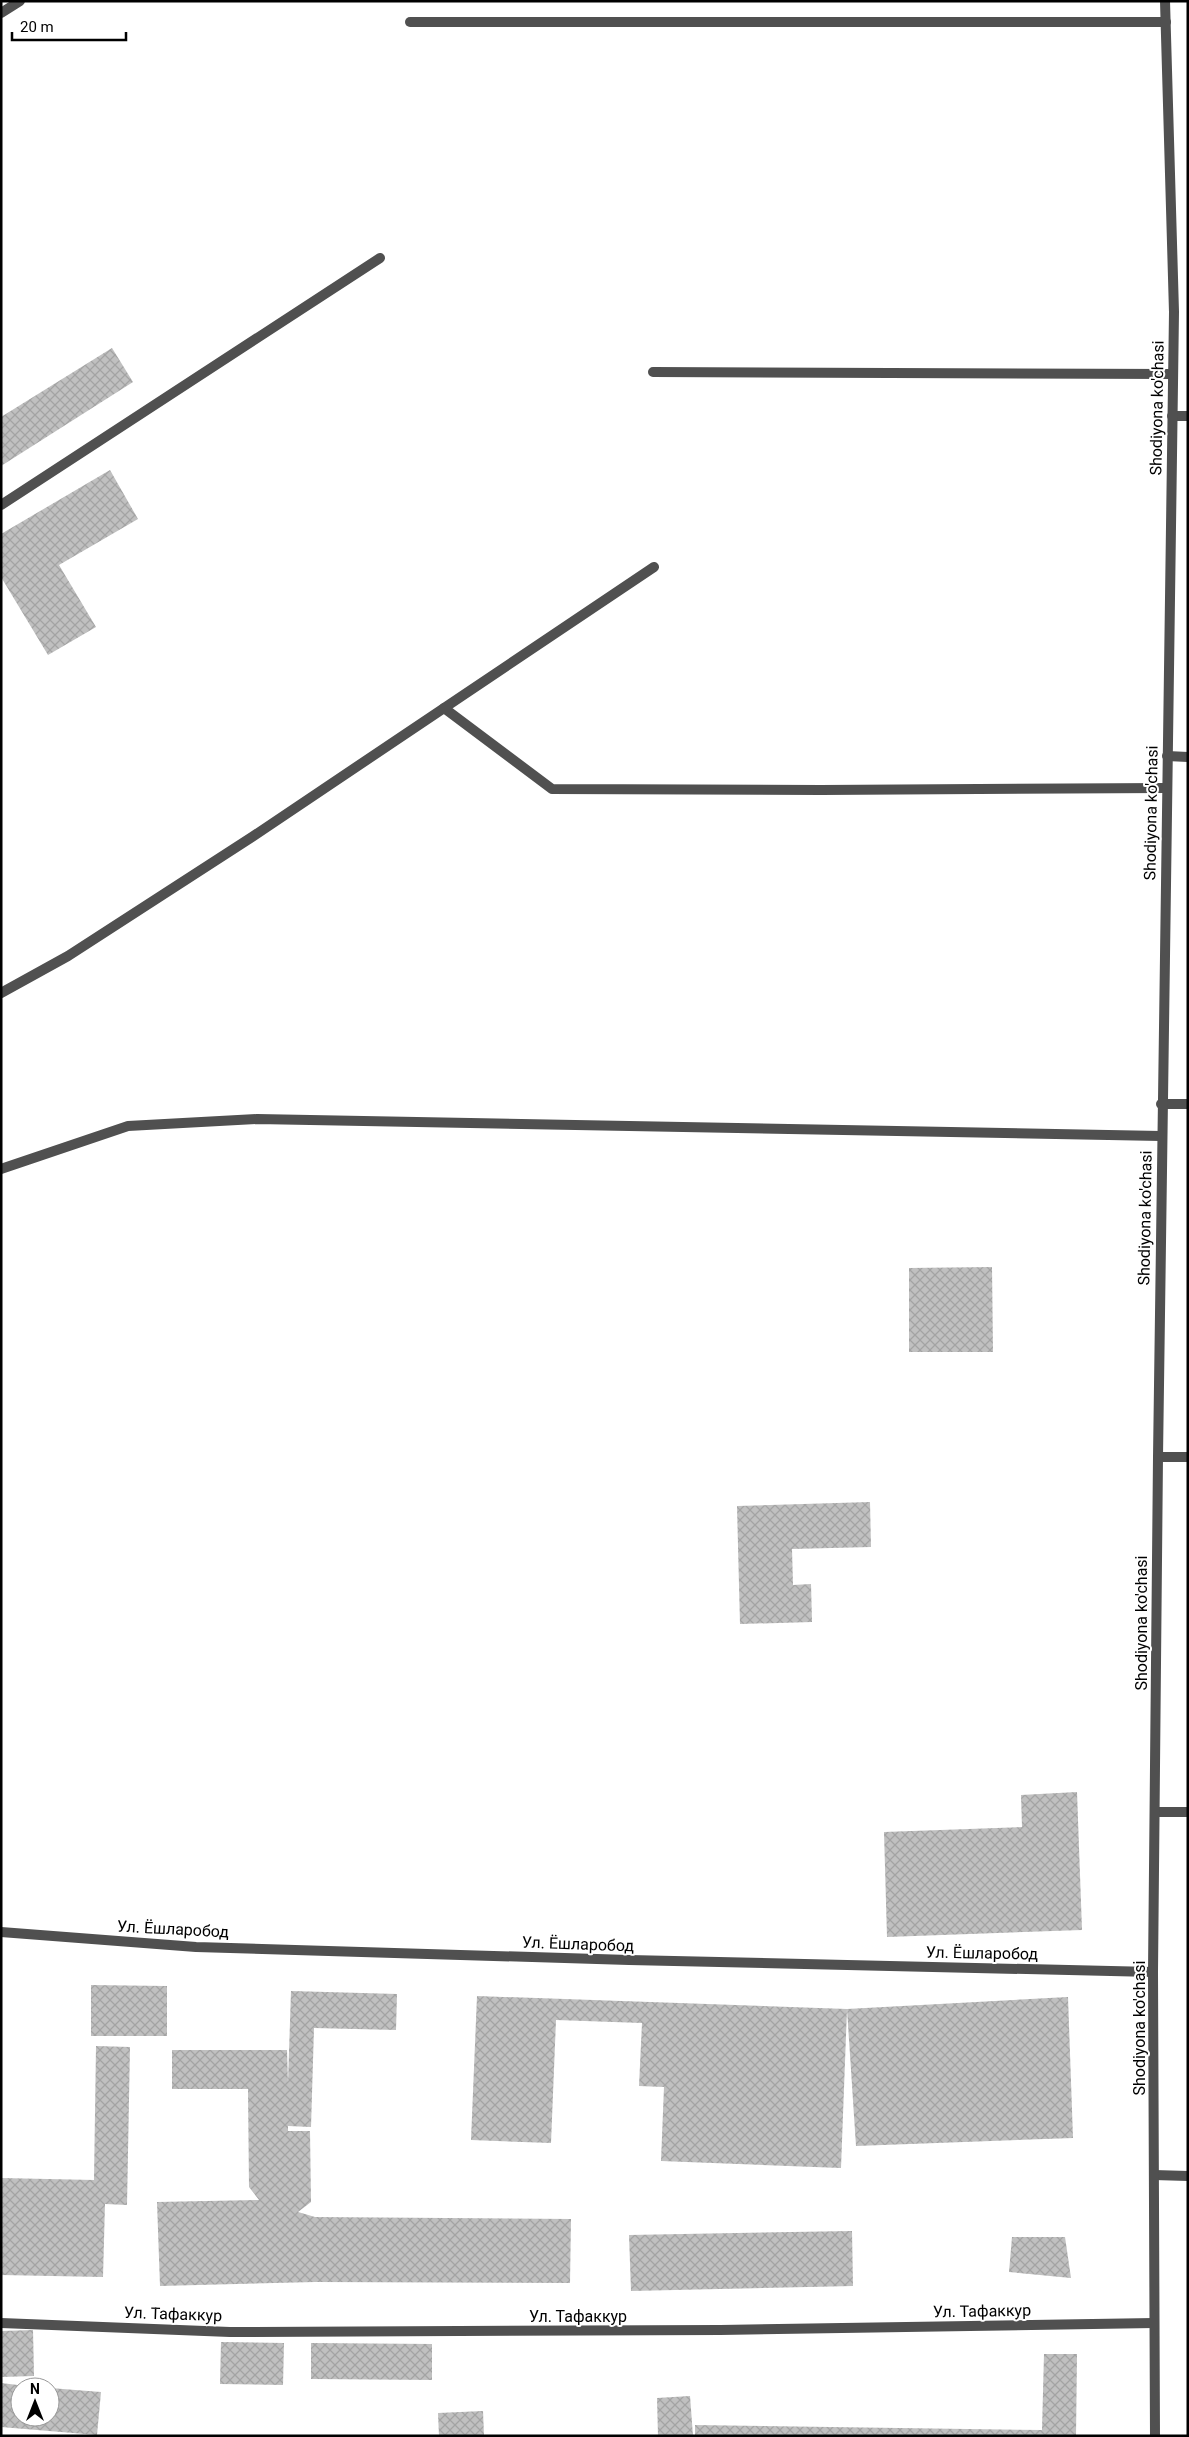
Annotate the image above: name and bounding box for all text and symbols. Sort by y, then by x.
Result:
scale bar [12,10,126,42]
text: 20 m [20,18,54,36]
street label: Shodiyona ko'chasi [1146,340,1168,476]
street label: Shodiyona ko'chasi [1140,745,1162,881]
street label: Shodiyona ko'chasi [1134,1150,1156,1286]
street label: Shodiyona ko'chasi [1132,1556,1151,1690]
street label: Ул. Ёшларобод [117,1917,230,1941]
street label: Ул. Ёшларобод [522,1933,635,1955]
street label: Ул. Ёшларобод [926,1943,1039,1963]
street label: Shodiyona ko'chasi [1130,1961,1149,2095]
street label: Ул. Тафаккур [933,2301,1031,2321]
street label: Ул. Тафаккур [124,2303,222,2325]
street label: Ул. Тафаккур [529,2307,627,2326]
north arrow [10,2377,60,2427]
text: N [30,2381,40,2397]

